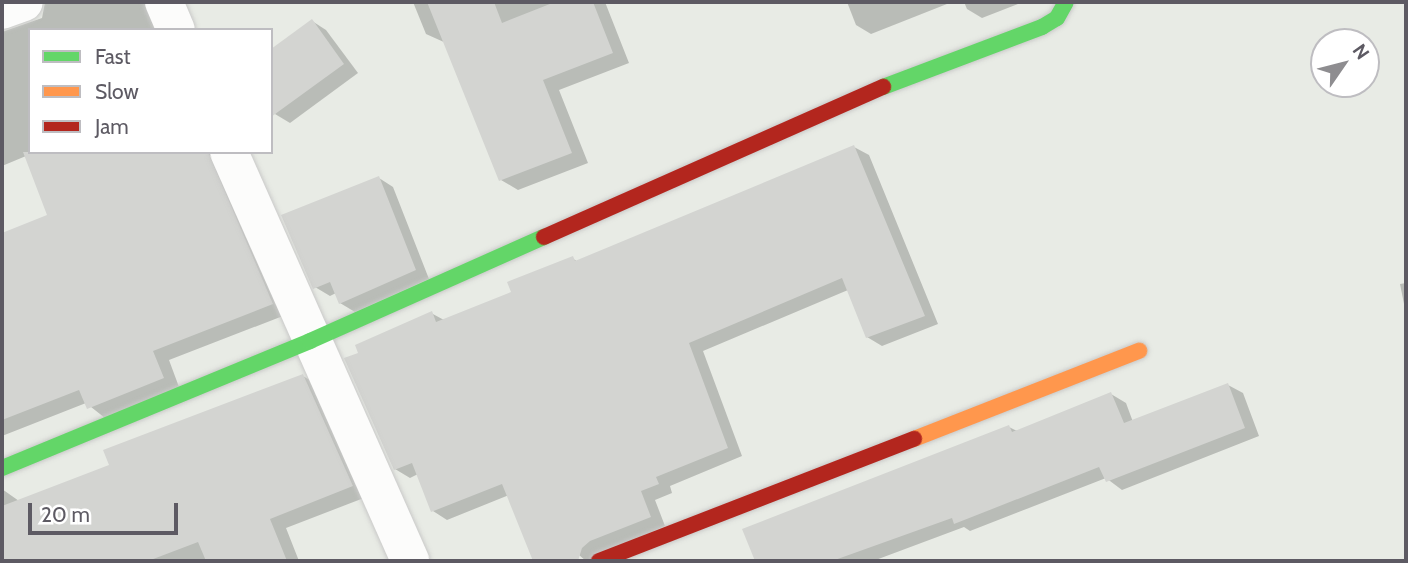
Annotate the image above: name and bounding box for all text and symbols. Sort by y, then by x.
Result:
legend [28,28,273,154]
north arrow [1310,28,1380,98]
text: N [1348,40,1374,64]
text: Fast [95,44,131,69]
text: Slow [95,79,139,104]
text: Jam [95,114,129,139]
scale bar [32,490,182,534]
text: 20 m [41,502,90,527]

